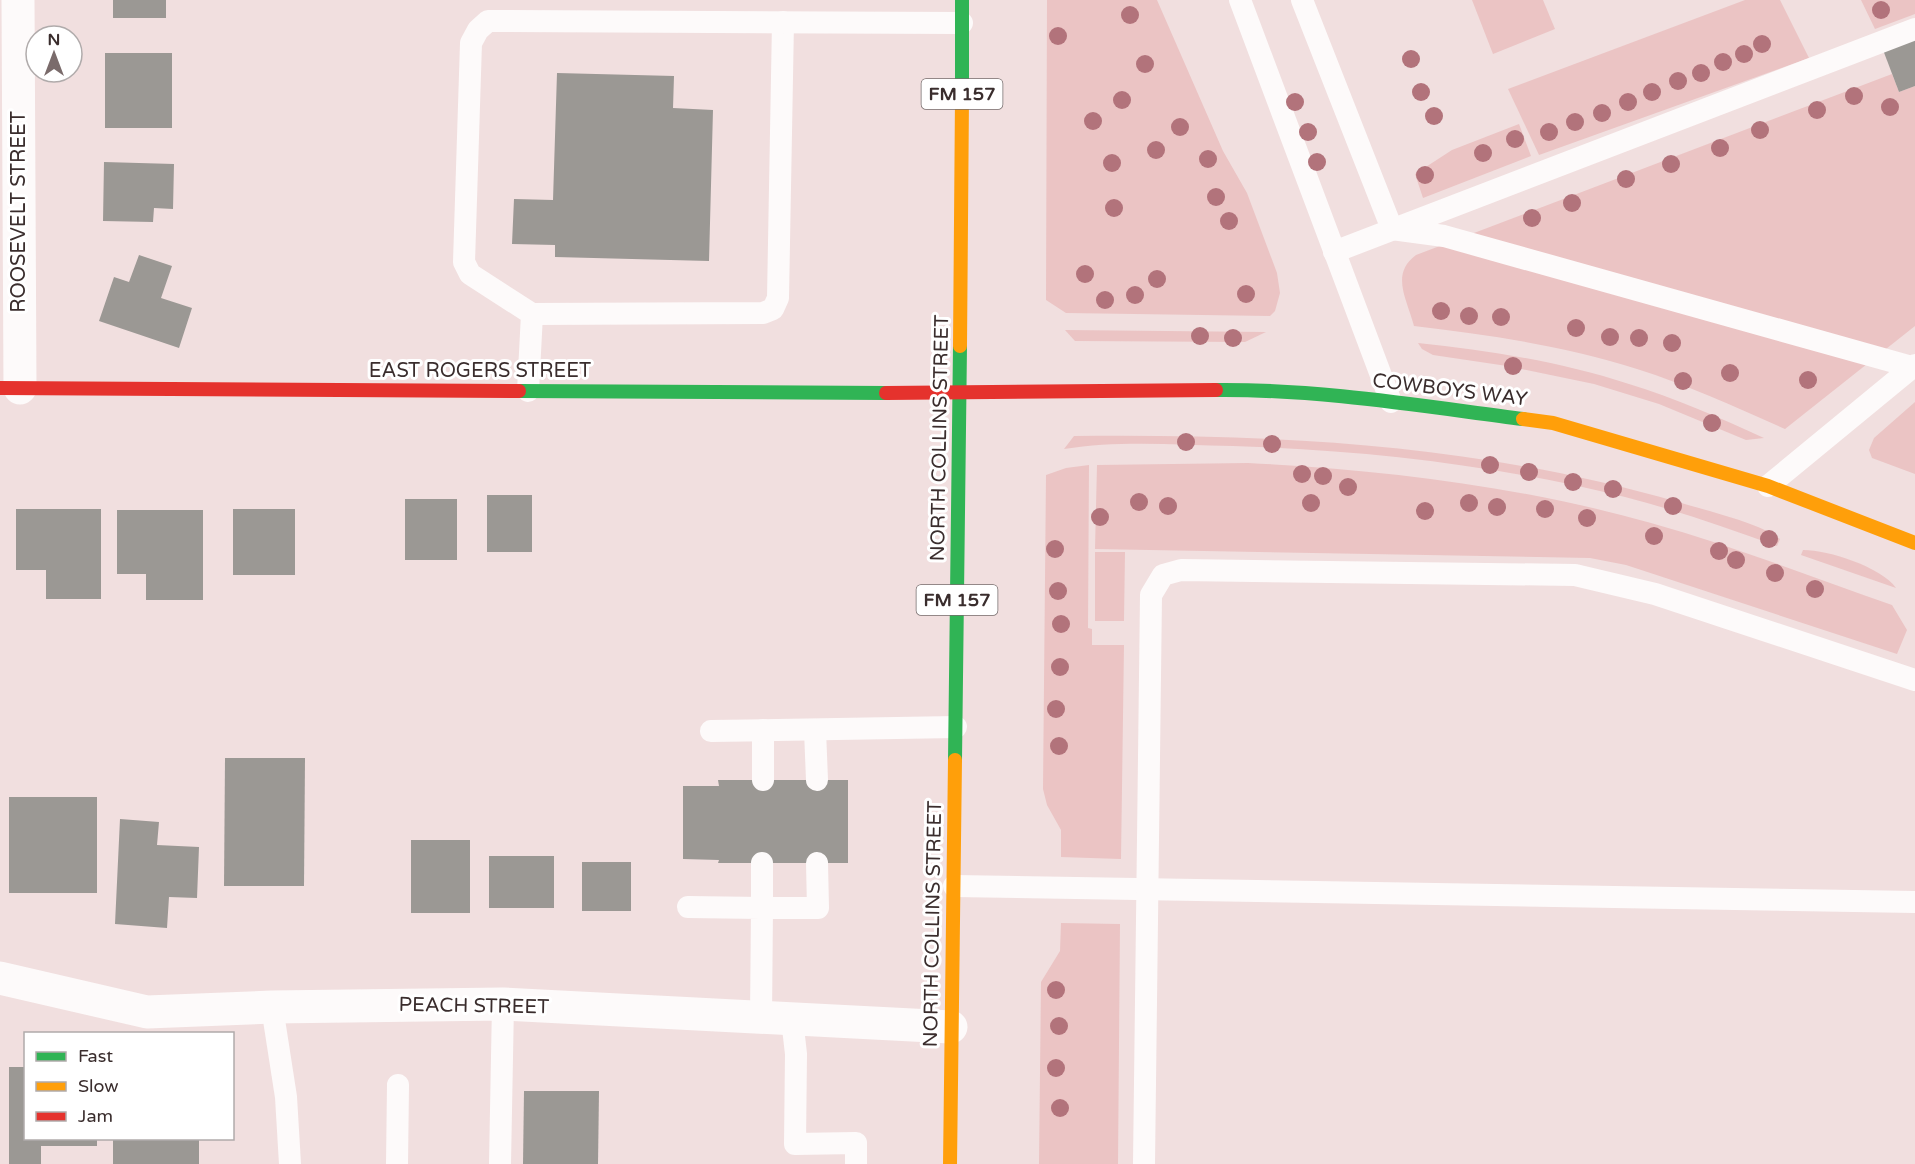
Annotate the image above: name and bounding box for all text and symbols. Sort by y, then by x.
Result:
north arrow [24,24,84,84]
text: N [48,30,60,50]
road number: FM 157 [922,79,1002,109]
street label: ROOSEVELT STREET [7,111,31,313]
street label: NORTH COLLINS STREET [926,314,954,562]
street label: EAST ROGERS STREET [369,359,591,383]
street label: COWBOYS WAY [1371,369,1529,411]
road number: FM 157 [916,585,998,615]
street label: NORTH COLLINS STREET [919,800,947,1048]
street label: PEACH STREET [398,993,550,1019]
legend [24,1032,234,1140]
text: Fast [78,1045,113,1067]
text: Slow [78,1075,119,1097]
text: Jam [78,1105,113,1127]

